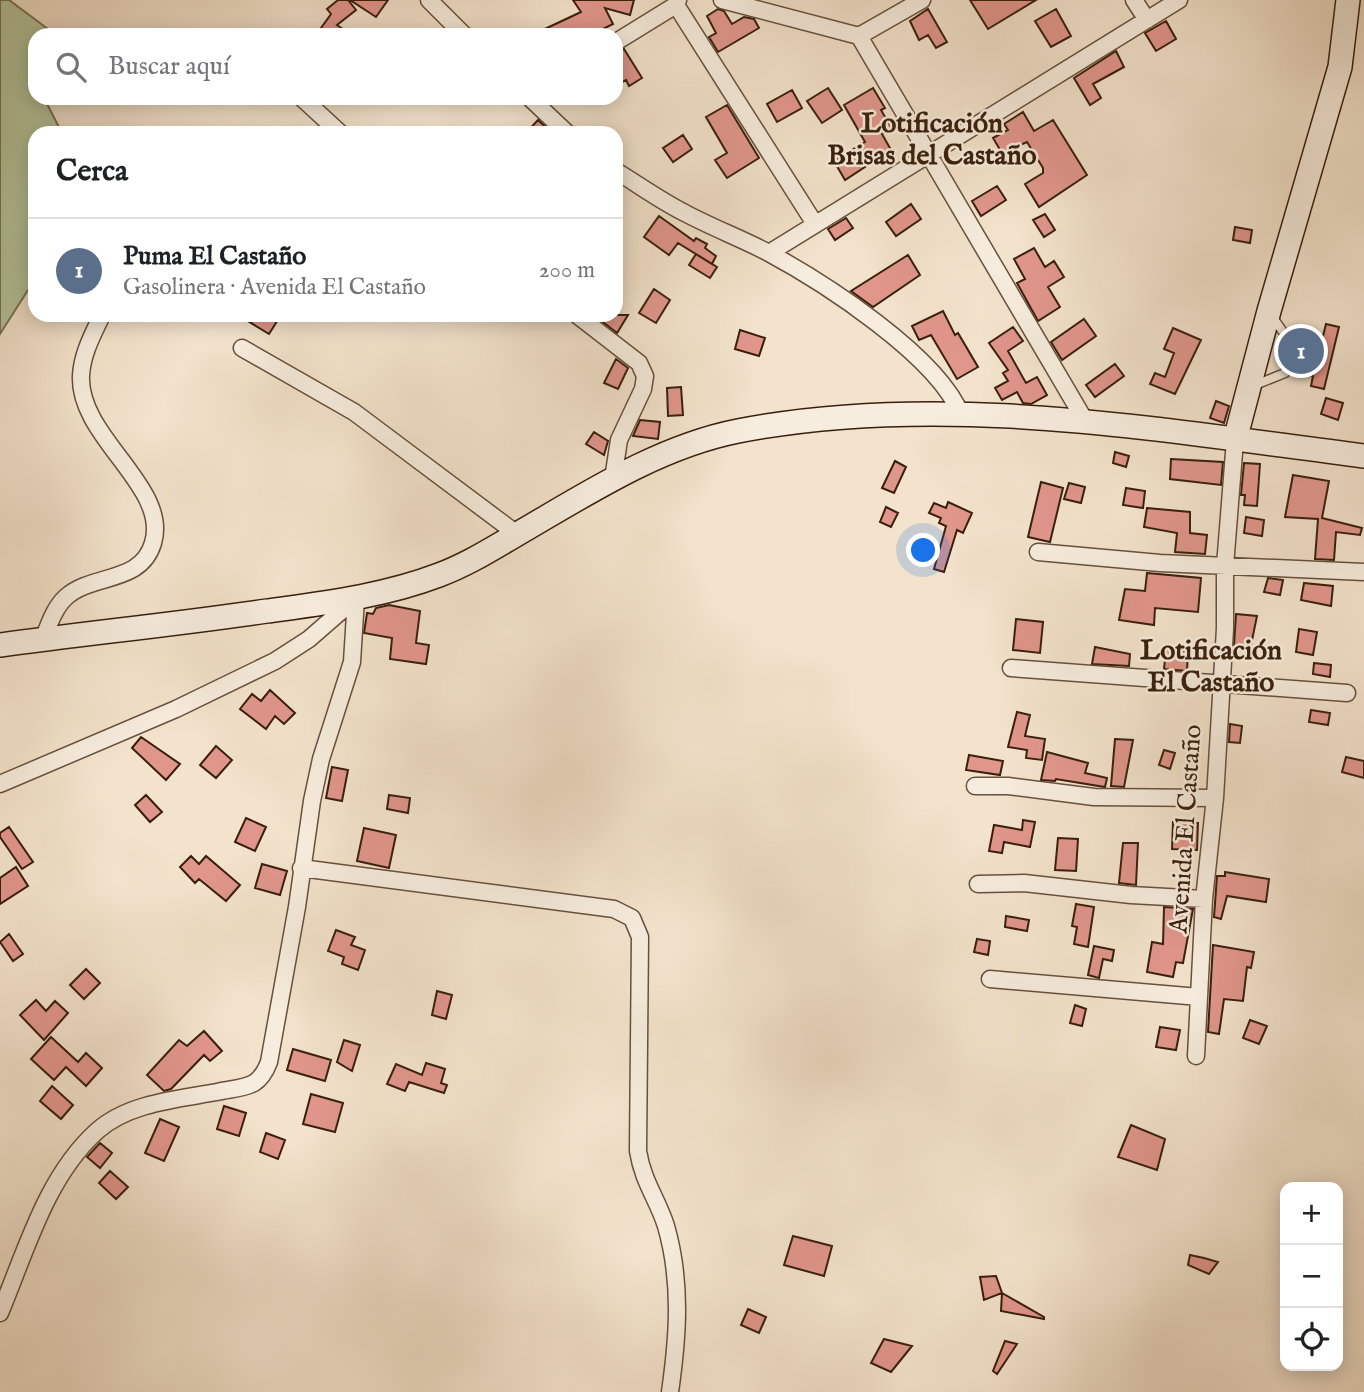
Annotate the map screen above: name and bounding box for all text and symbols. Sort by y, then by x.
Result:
search box [28,28,623,105]
icon: search [52,48,90,86]
text: Buscar aquí [108,50,230,83]
district label: Lotificación Brisas del Castaño [827,107,1037,174]
text: Cerca [56,153,128,191]
text: Puma El Castaño [123,240,306,273]
text: 1 [75,256,83,285]
text: 200 m [539,256,595,285]
text: Gasolinera · Avenida El Castaño [123,273,426,302]
pin: 1 [1278,325,1324,377]
your location [906,533,940,567]
district label: Lotificación El Castaño [1140,634,1282,701]
street label: Avenida El Castaño [1162,723,1210,936]
map controls [1280,1182,1343,1371]
button: + [1280,1182,1343,1245]
button: − [1280,1245,1343,1308]
button: locate [1280,1308,1343,1371]

